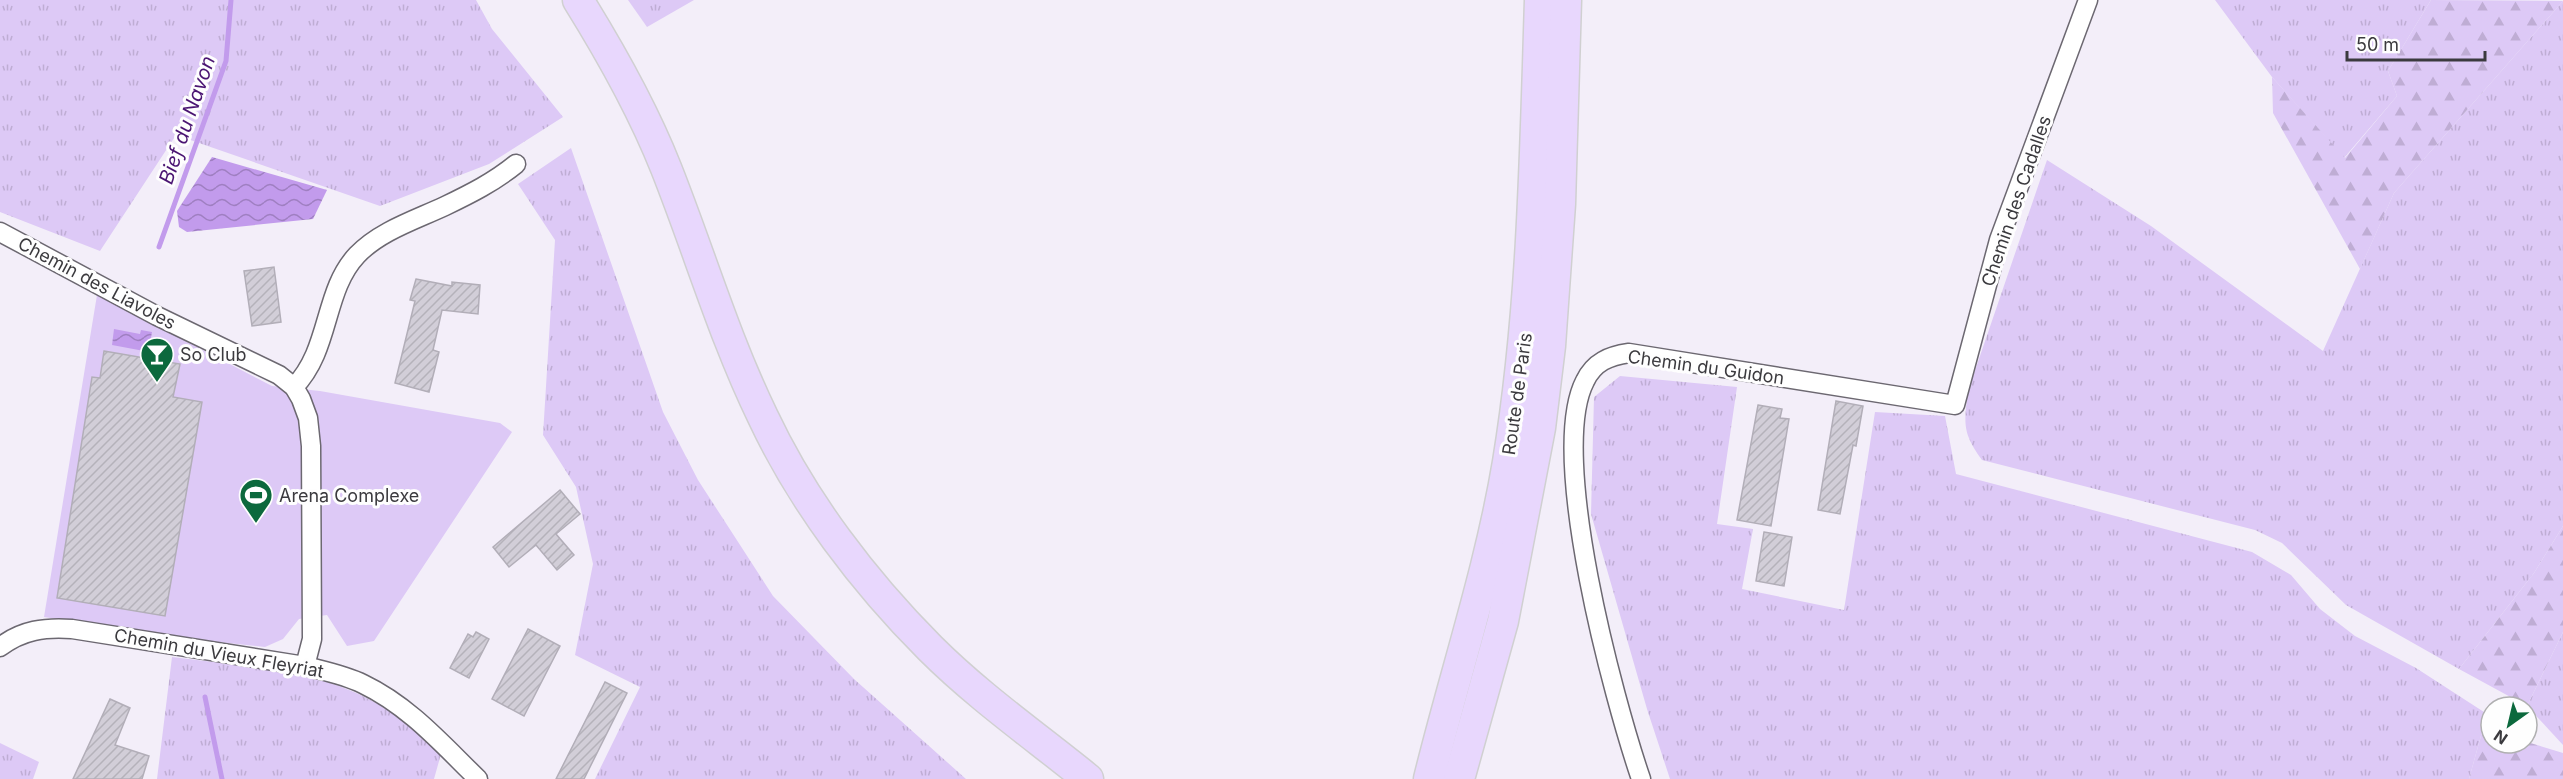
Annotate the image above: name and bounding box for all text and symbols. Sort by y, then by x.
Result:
scale bar [2347,24,2485,62]
text: 50 m [2356,34,2399,55]
water label: Bief du Navon [154,53,220,187]
street label: Chemin des Cadalles [1977,113,2055,289]
street label: Chemin des Liavoles [15,233,179,333]
street label: Route de Paris [1498,332,1536,456]
bar icon: So Club [139,336,175,383]
place label: So Club [180,344,247,365]
street label: Chemin du Guidon [1626,346,1786,388]
sports icon: Arena Complexe [238,477,274,524]
place label: Arena Complexe [279,485,419,506]
street label: Chemin du Vieux Fleyriat [113,624,325,682]
north arrow [2479,695,2539,755]
text: N [2490,726,2511,749]

